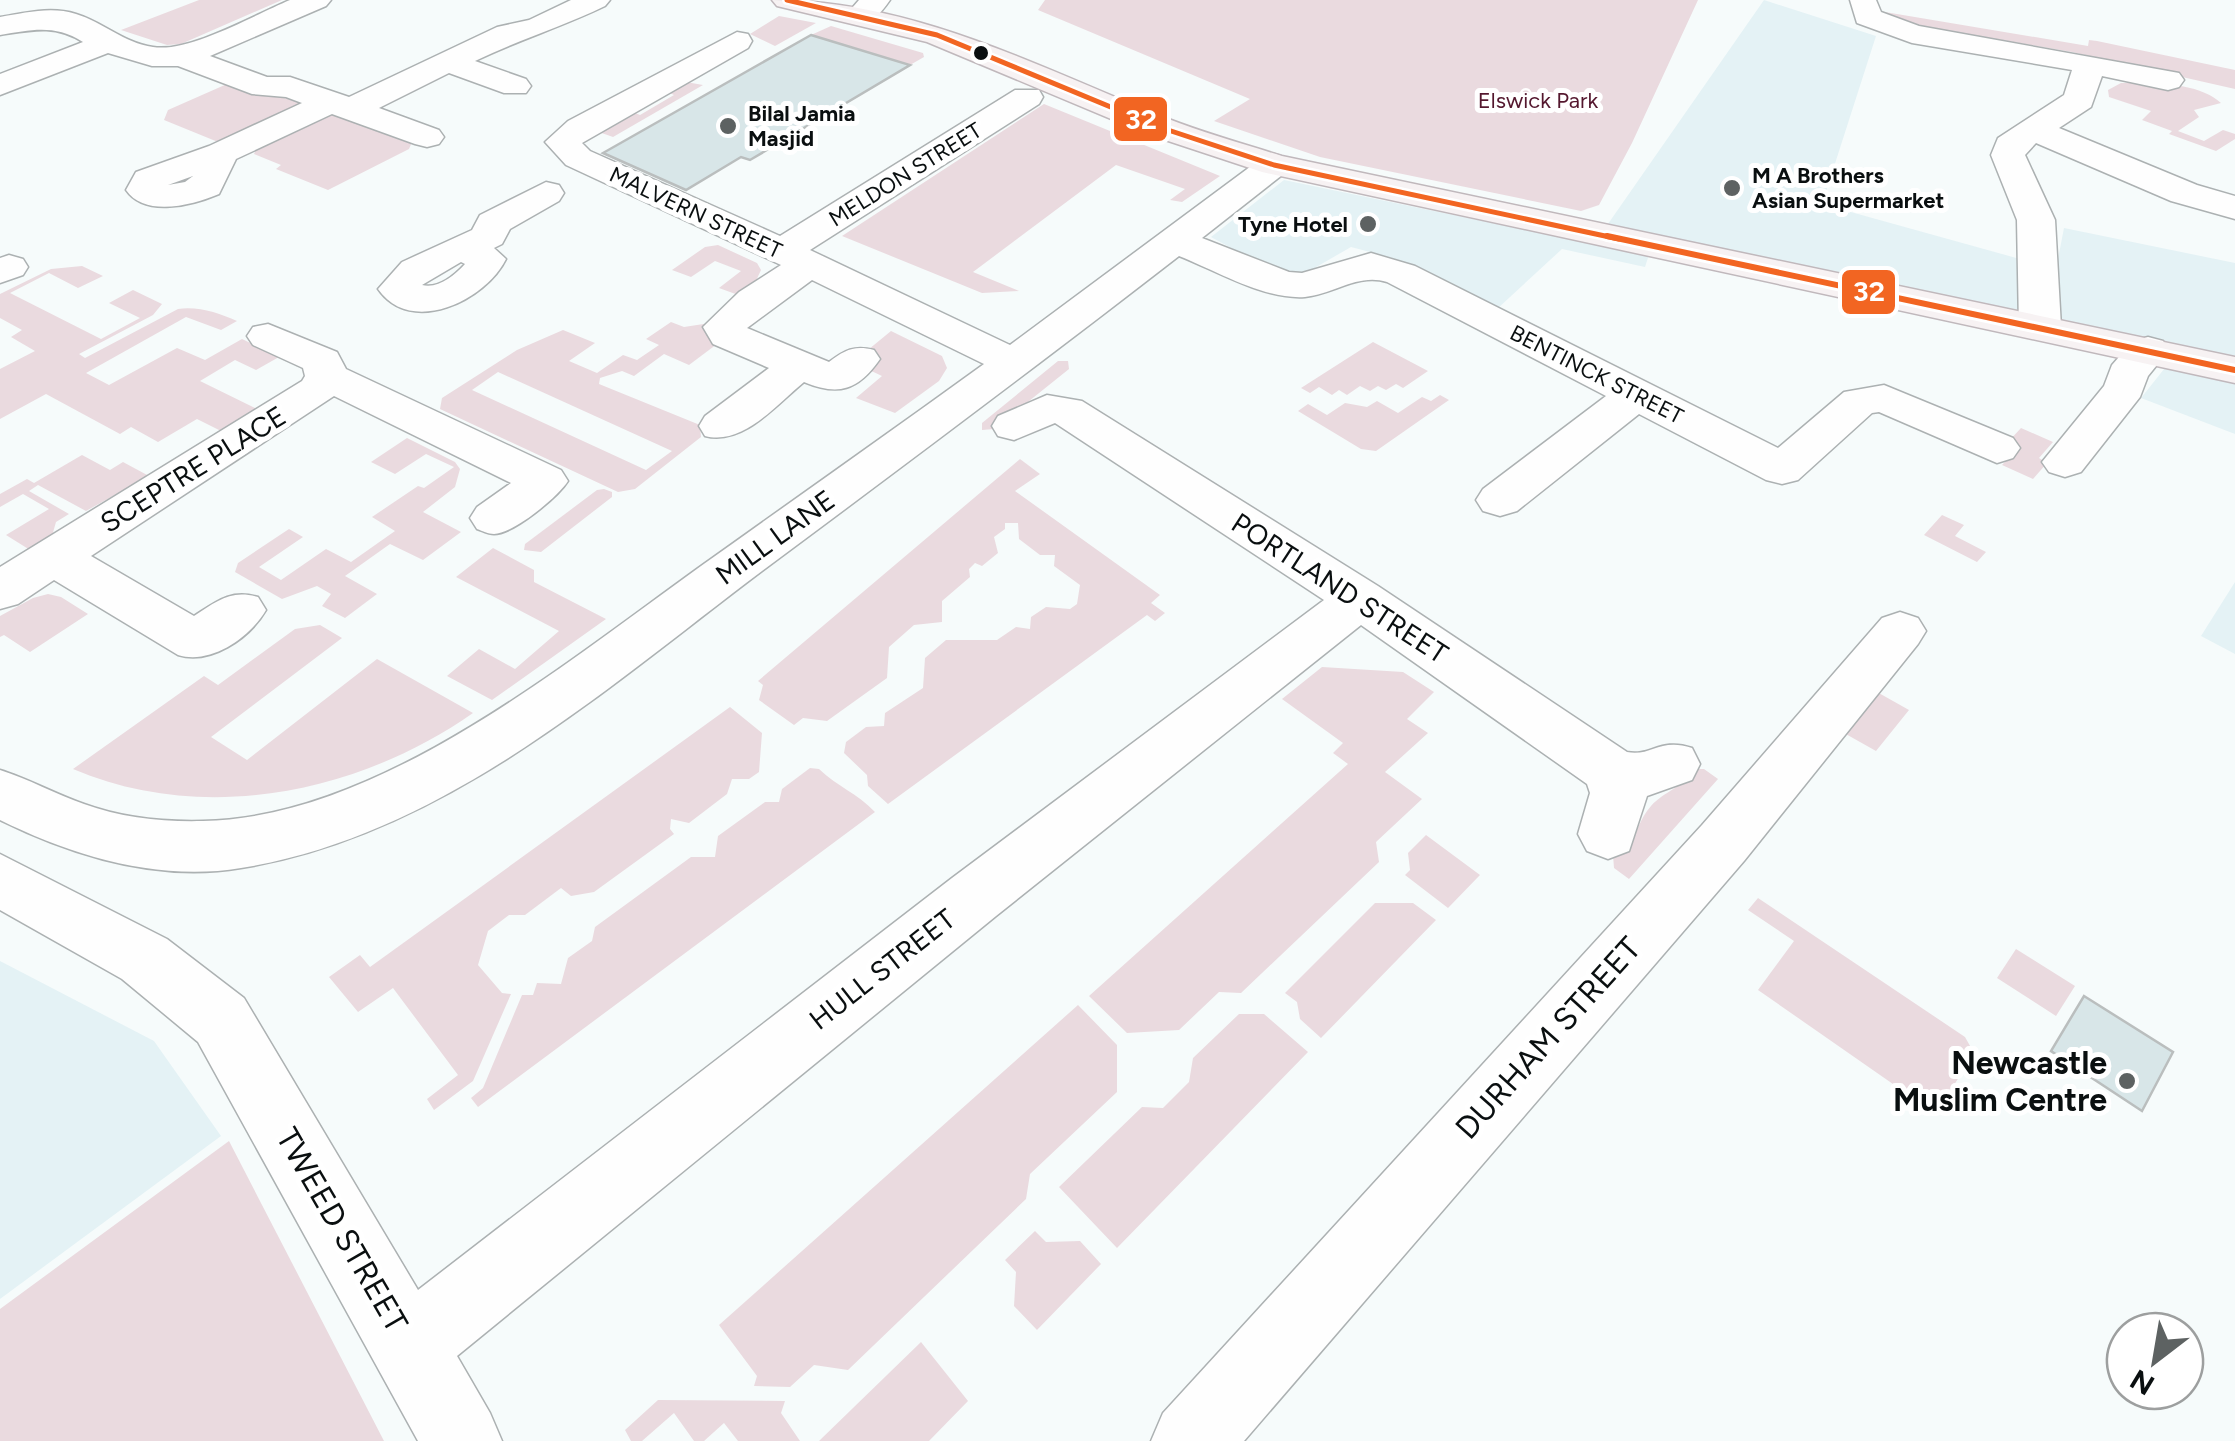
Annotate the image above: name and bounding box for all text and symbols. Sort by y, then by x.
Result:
unlabelled marker [971,43,991,63]
park label: Elswick Park [1478,87,1598,114]
line badge: 32 [1112,95,1169,143]
place label: Bilal Jamia Masjid [748,100,856,152]
text: 32 [1125,102,1157,136]
marker: Bilal Jamia Masjid [717,115,739,137]
street label: MELDON STREET [824,117,987,232]
street label: MALVERN STREET [605,161,786,264]
place label: M A Brothers Asian Supermarket [1752,162,1944,214]
marker: M A Brothers Asian Supermarket [1721,177,1743,199]
place label: Tyne Hotel [1238,211,1348,238]
marker: Tyne Hotel [1357,213,1379,235]
line badge: 32 [1840,268,1897,316]
text: 32 [1853,274,1885,308]
street label: BENTINCK STREET [1506,319,1688,430]
street label: SCEPTRE PLACE [94,398,292,540]
street label: MILL LANE [709,482,841,592]
street label: PORTLAND STREET [1225,505,1455,671]
street label: HULL STREET [802,901,962,1036]
street label: DURHAM STREET [1447,929,1649,1147]
place label: Newcastle Muslim Centre [1893,1044,2107,1119]
marker: Newcastle Muslim Centre [2116,1070,2138,1092]
street label: TWEED STREET [268,1121,416,1339]
north arrow [2105,1311,2205,1411]
text: N [2124,1362,2160,1403]

